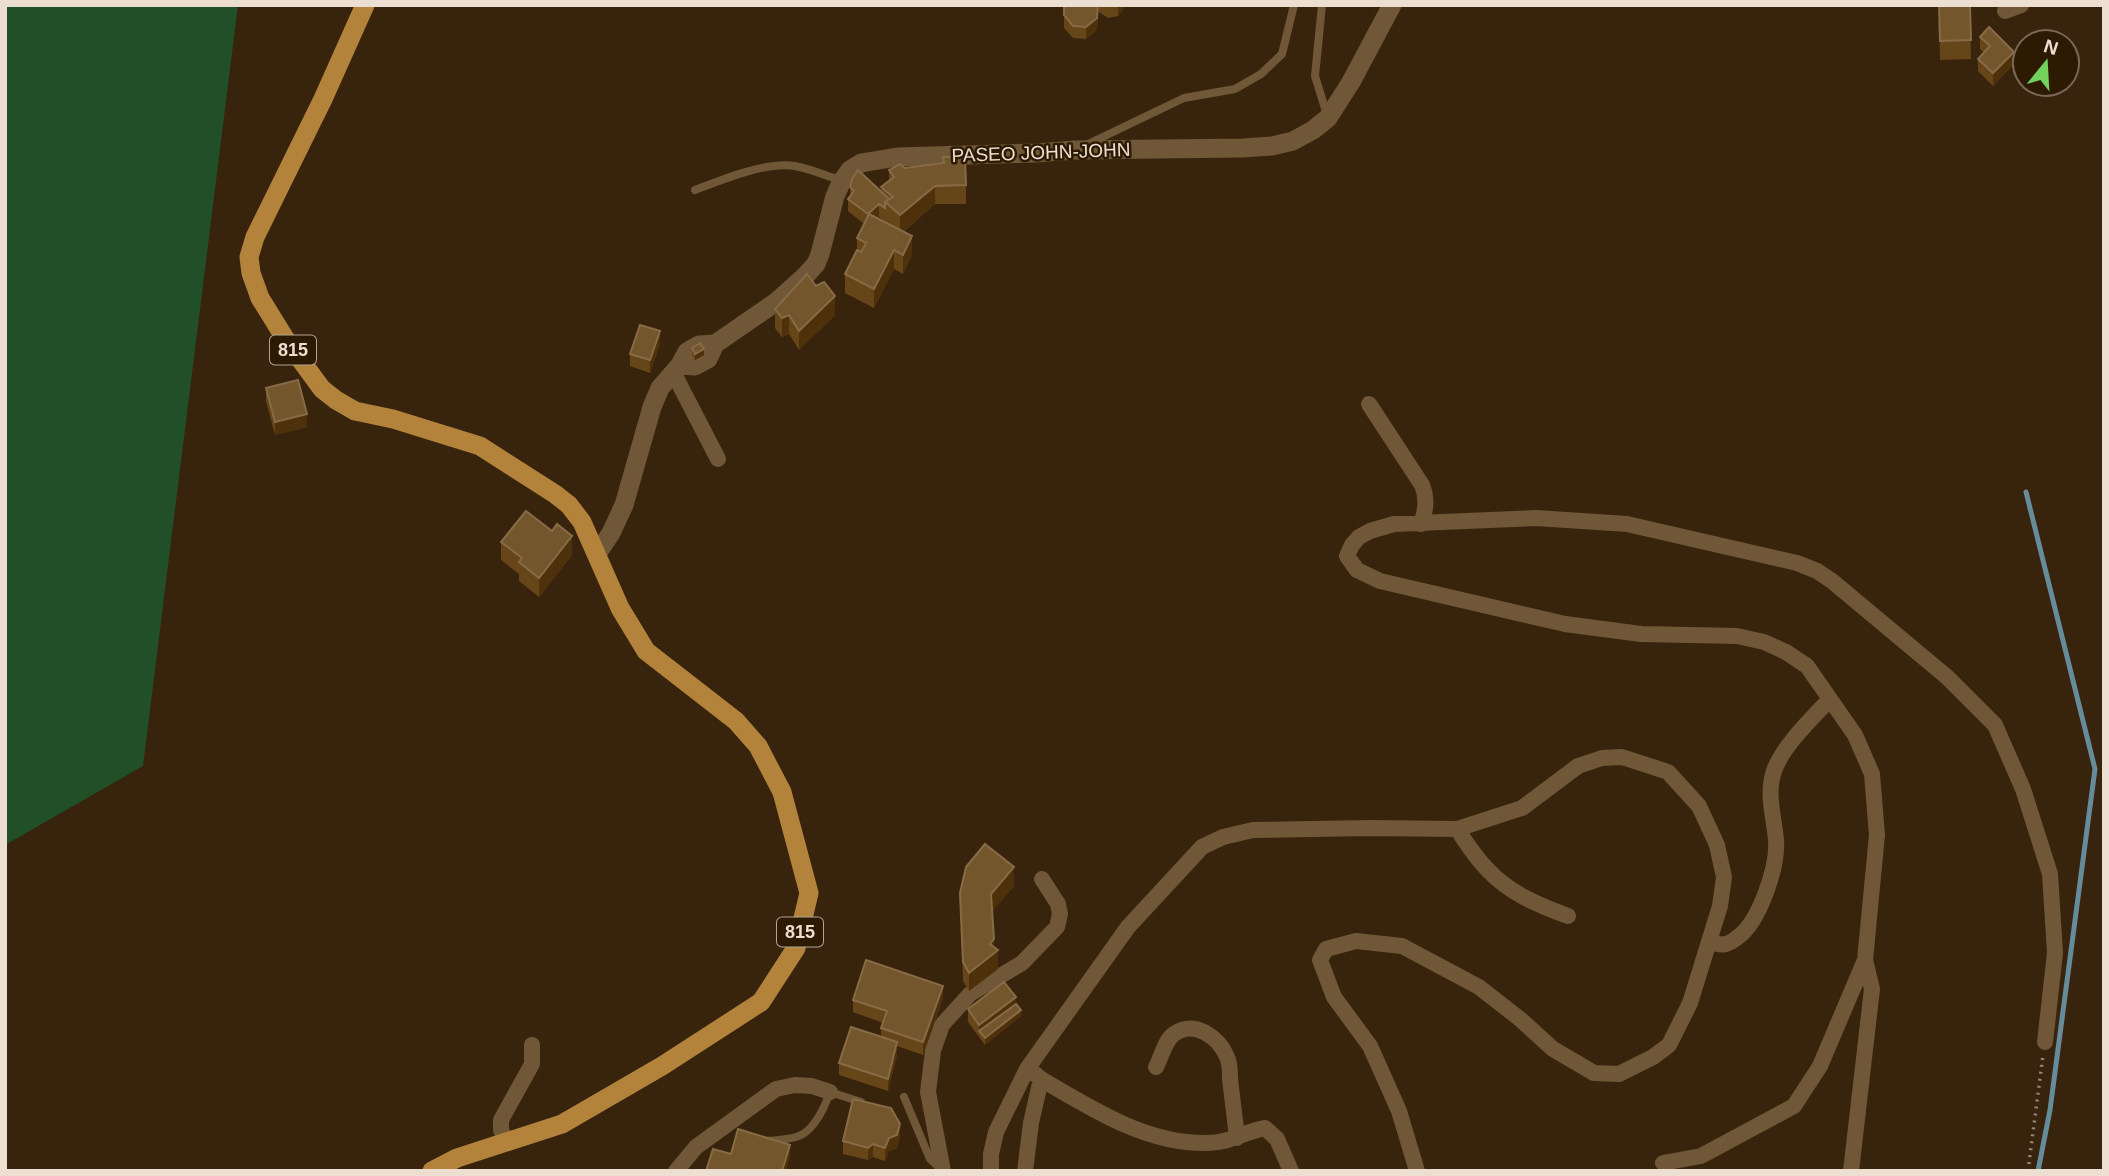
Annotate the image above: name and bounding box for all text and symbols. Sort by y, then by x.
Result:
north arrow [2011,28,2081,98]
text: N [2041,35,2061,59]
street label: PASEO JOHN-JOHN [951,139,1131,166]
road number: 815 [270,336,316,364]
road number: 815 [777,917,823,946]

